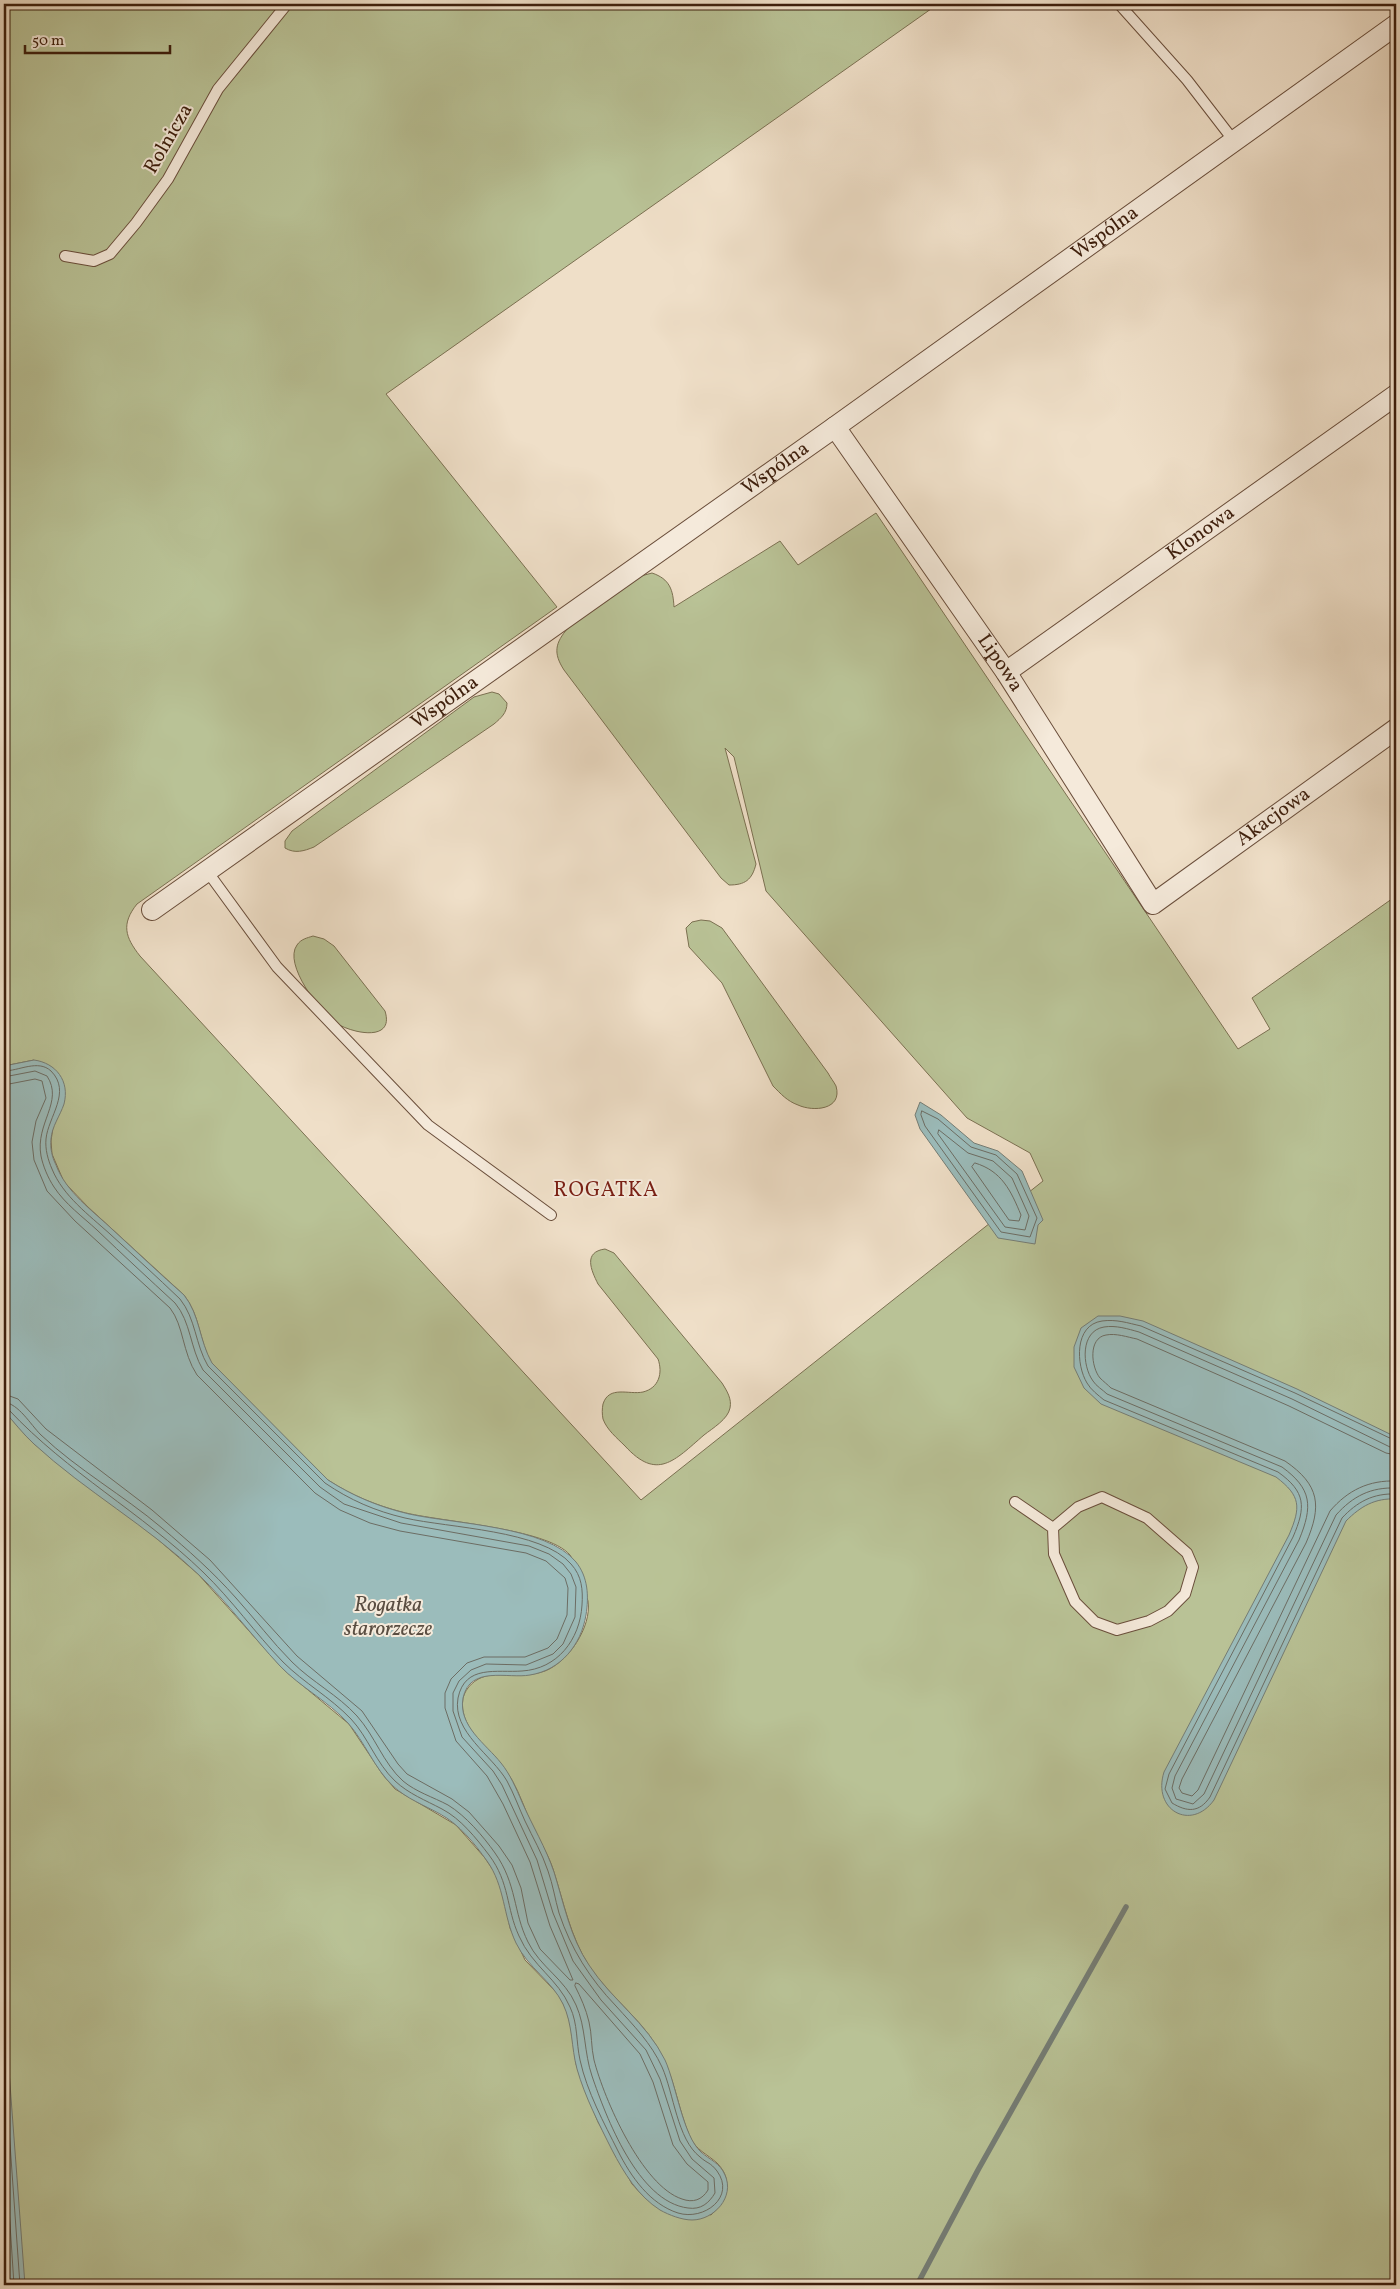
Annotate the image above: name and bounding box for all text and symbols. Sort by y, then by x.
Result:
scale bar [25,22,170,54]
text: 50 m [32,31,64,52]
street label: Rolnicza [138,99,200,179]
street label: Wspólna [1066,200,1145,267]
street label: Wspólna [736,435,815,502]
street label: Klonowa [1161,500,1241,568]
street label: Lipowa [970,629,1029,698]
street label: Wspólna [406,669,485,736]
street label: Akacjowa [1231,781,1316,854]
district label: ROGATKA [553,1176,659,1205]
water label: Rogatka starorzecze [344,1591,433,1644]

